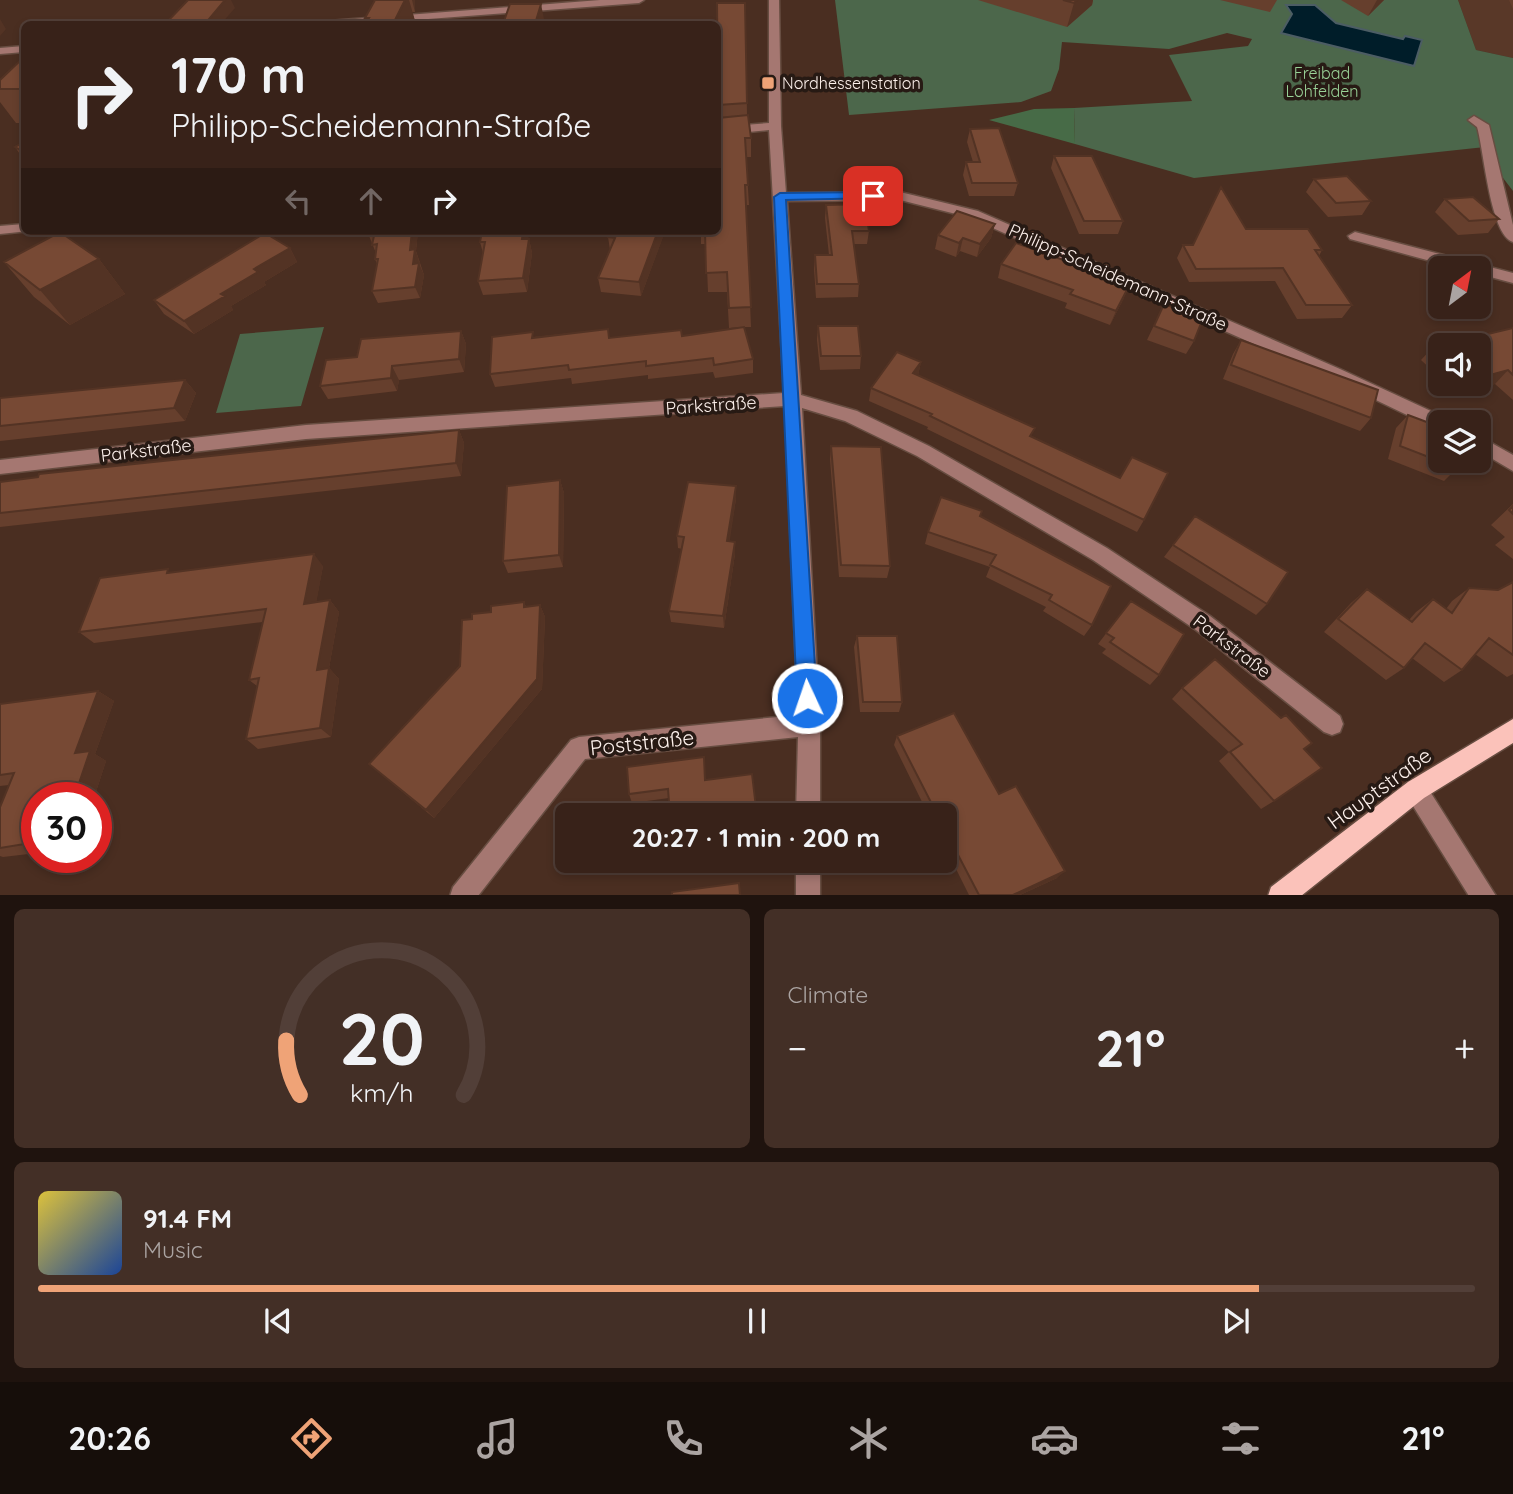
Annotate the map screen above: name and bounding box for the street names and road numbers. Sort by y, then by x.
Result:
street label: Philipp-Scheidemann-Straße [1005,218,1231,336]
street label: Parkstraße [665,390,757,420]
street label: Parkstraße [99,433,193,467]
street label: Parkstraße [1189,609,1275,683]
street label: Poststraße [589,724,695,760]
street label: Hauptstraße [1322,742,1436,834]

